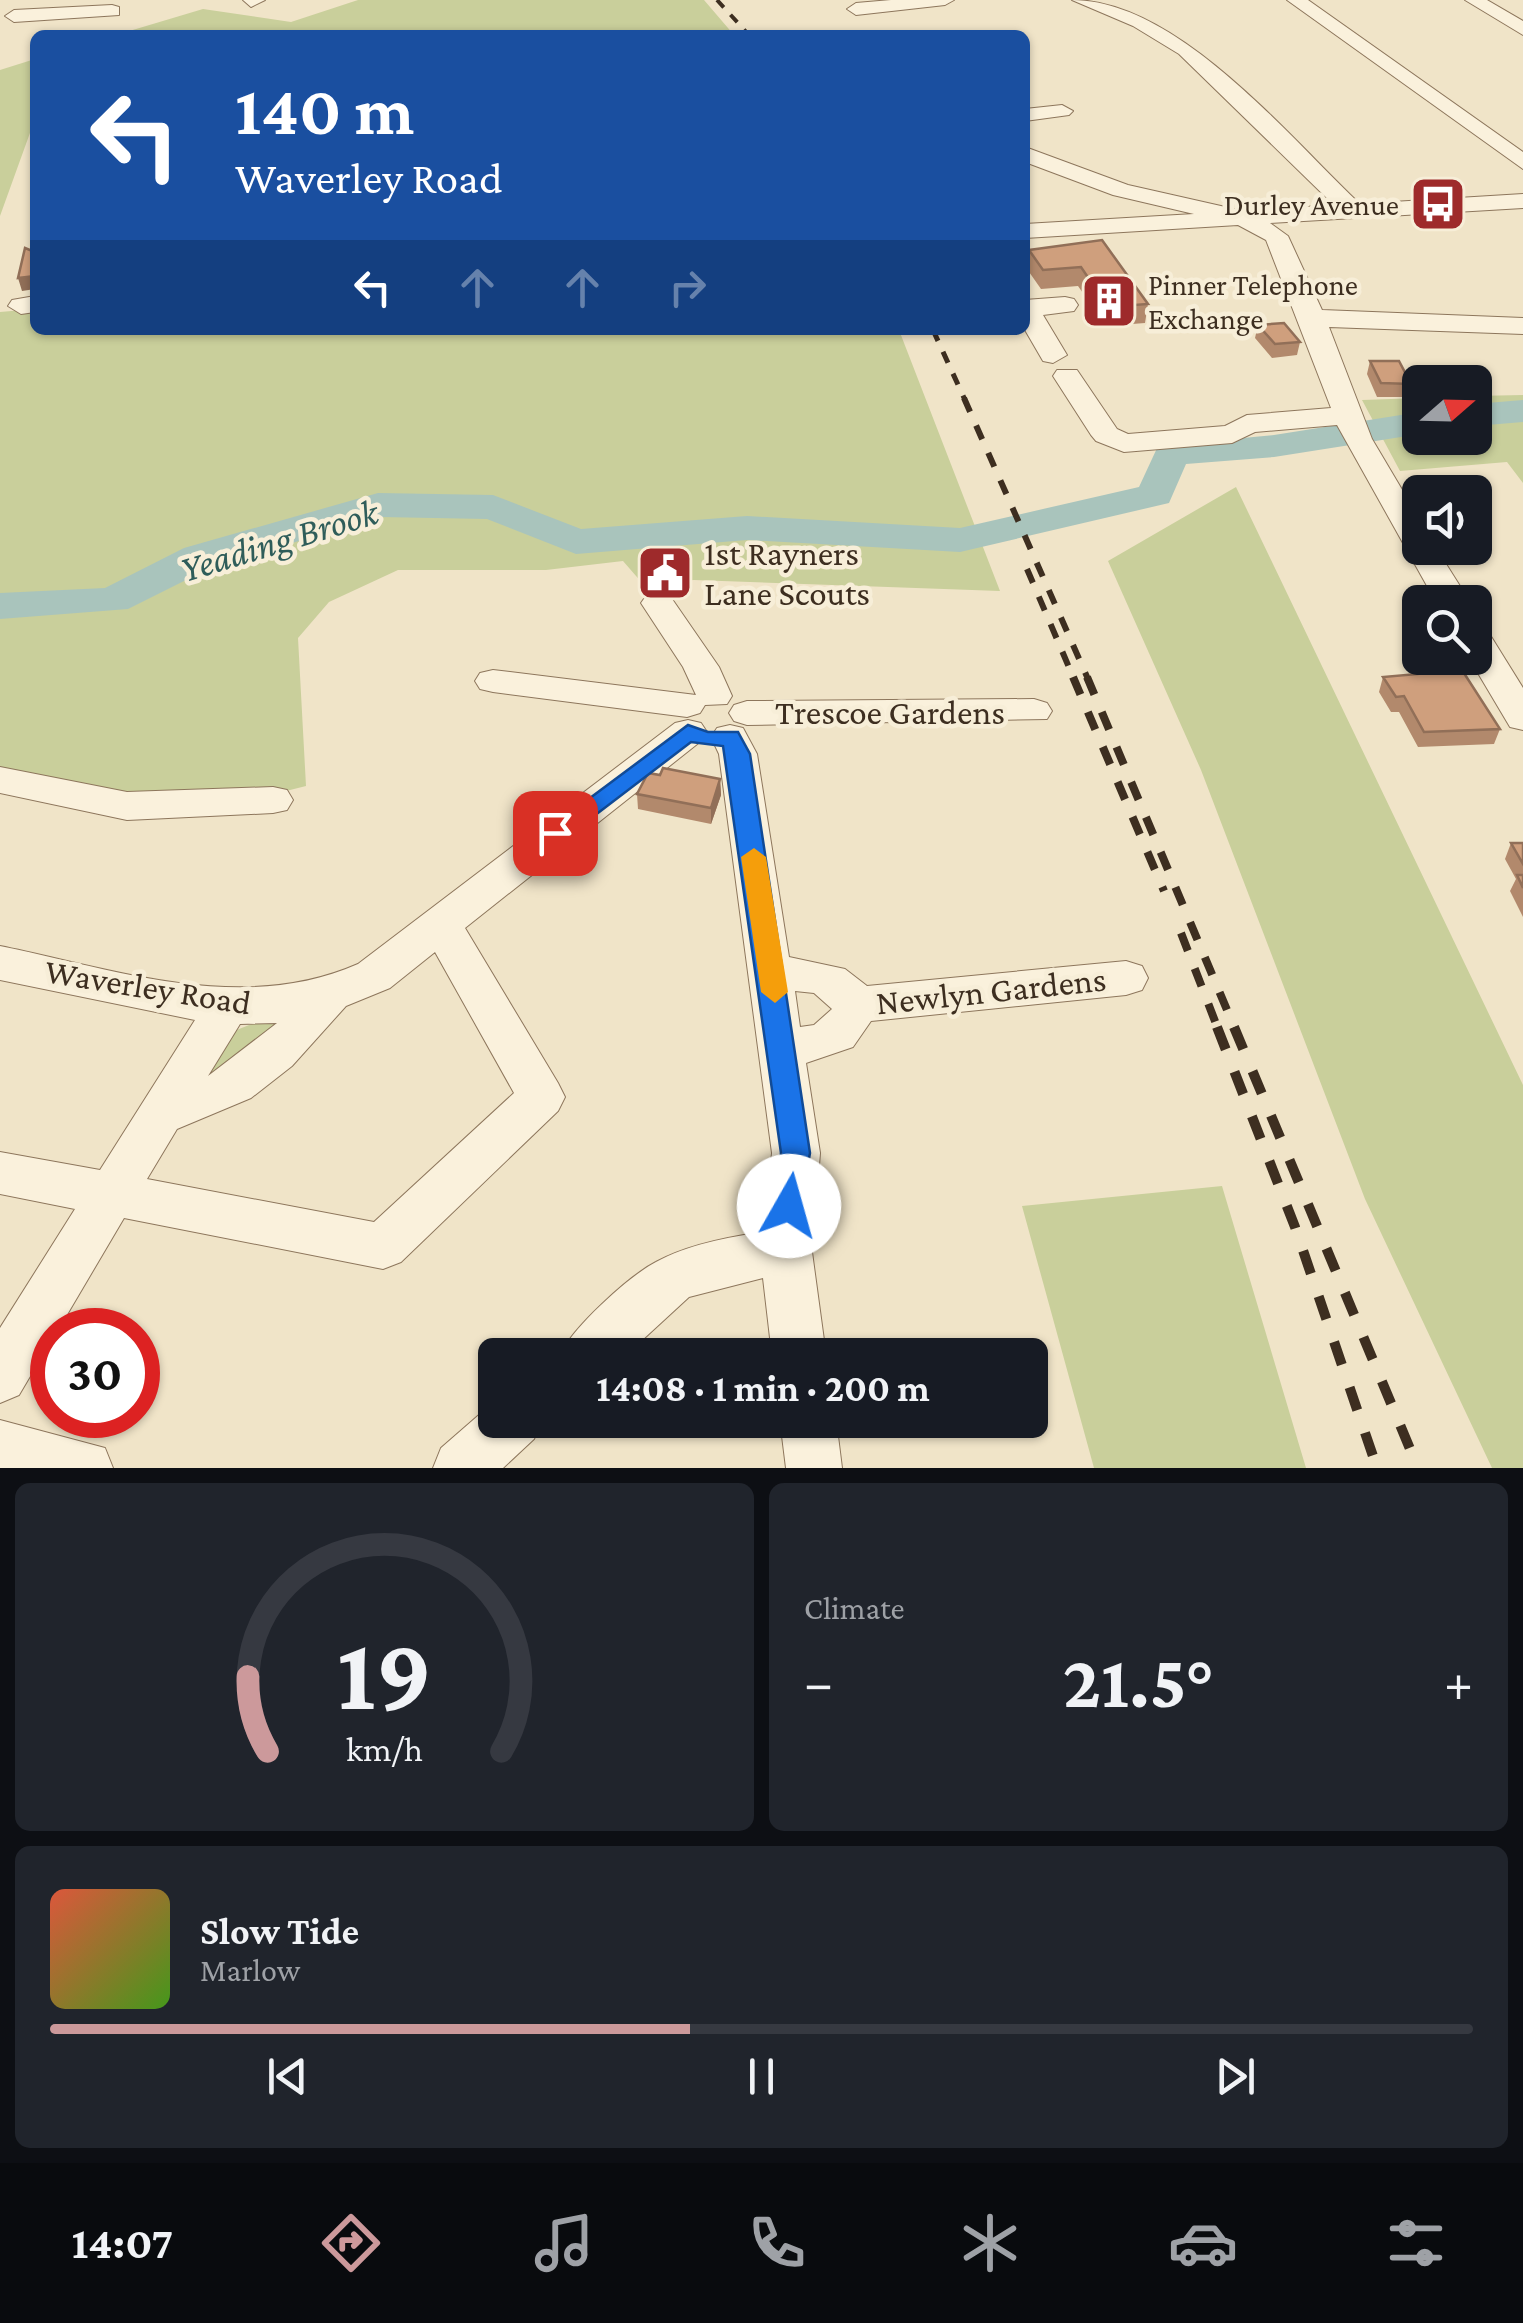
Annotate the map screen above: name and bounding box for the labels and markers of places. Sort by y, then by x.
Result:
bus stop icon: Durley Avenue [1408,174,1468,234]
place label: Durley Avenue [1224,188,1399,222]
place label: Pinner Telephone Exchange [1148,268,1358,336]
building icon: Pinner Telephone Exchange [1079,271,1139,331]
place label: 1st Rayners Lane Scouts [704,534,870,613]
public building icon: 1st Rayners Lane Scouts [635,543,695,603]
pin [513,791,598,876]

